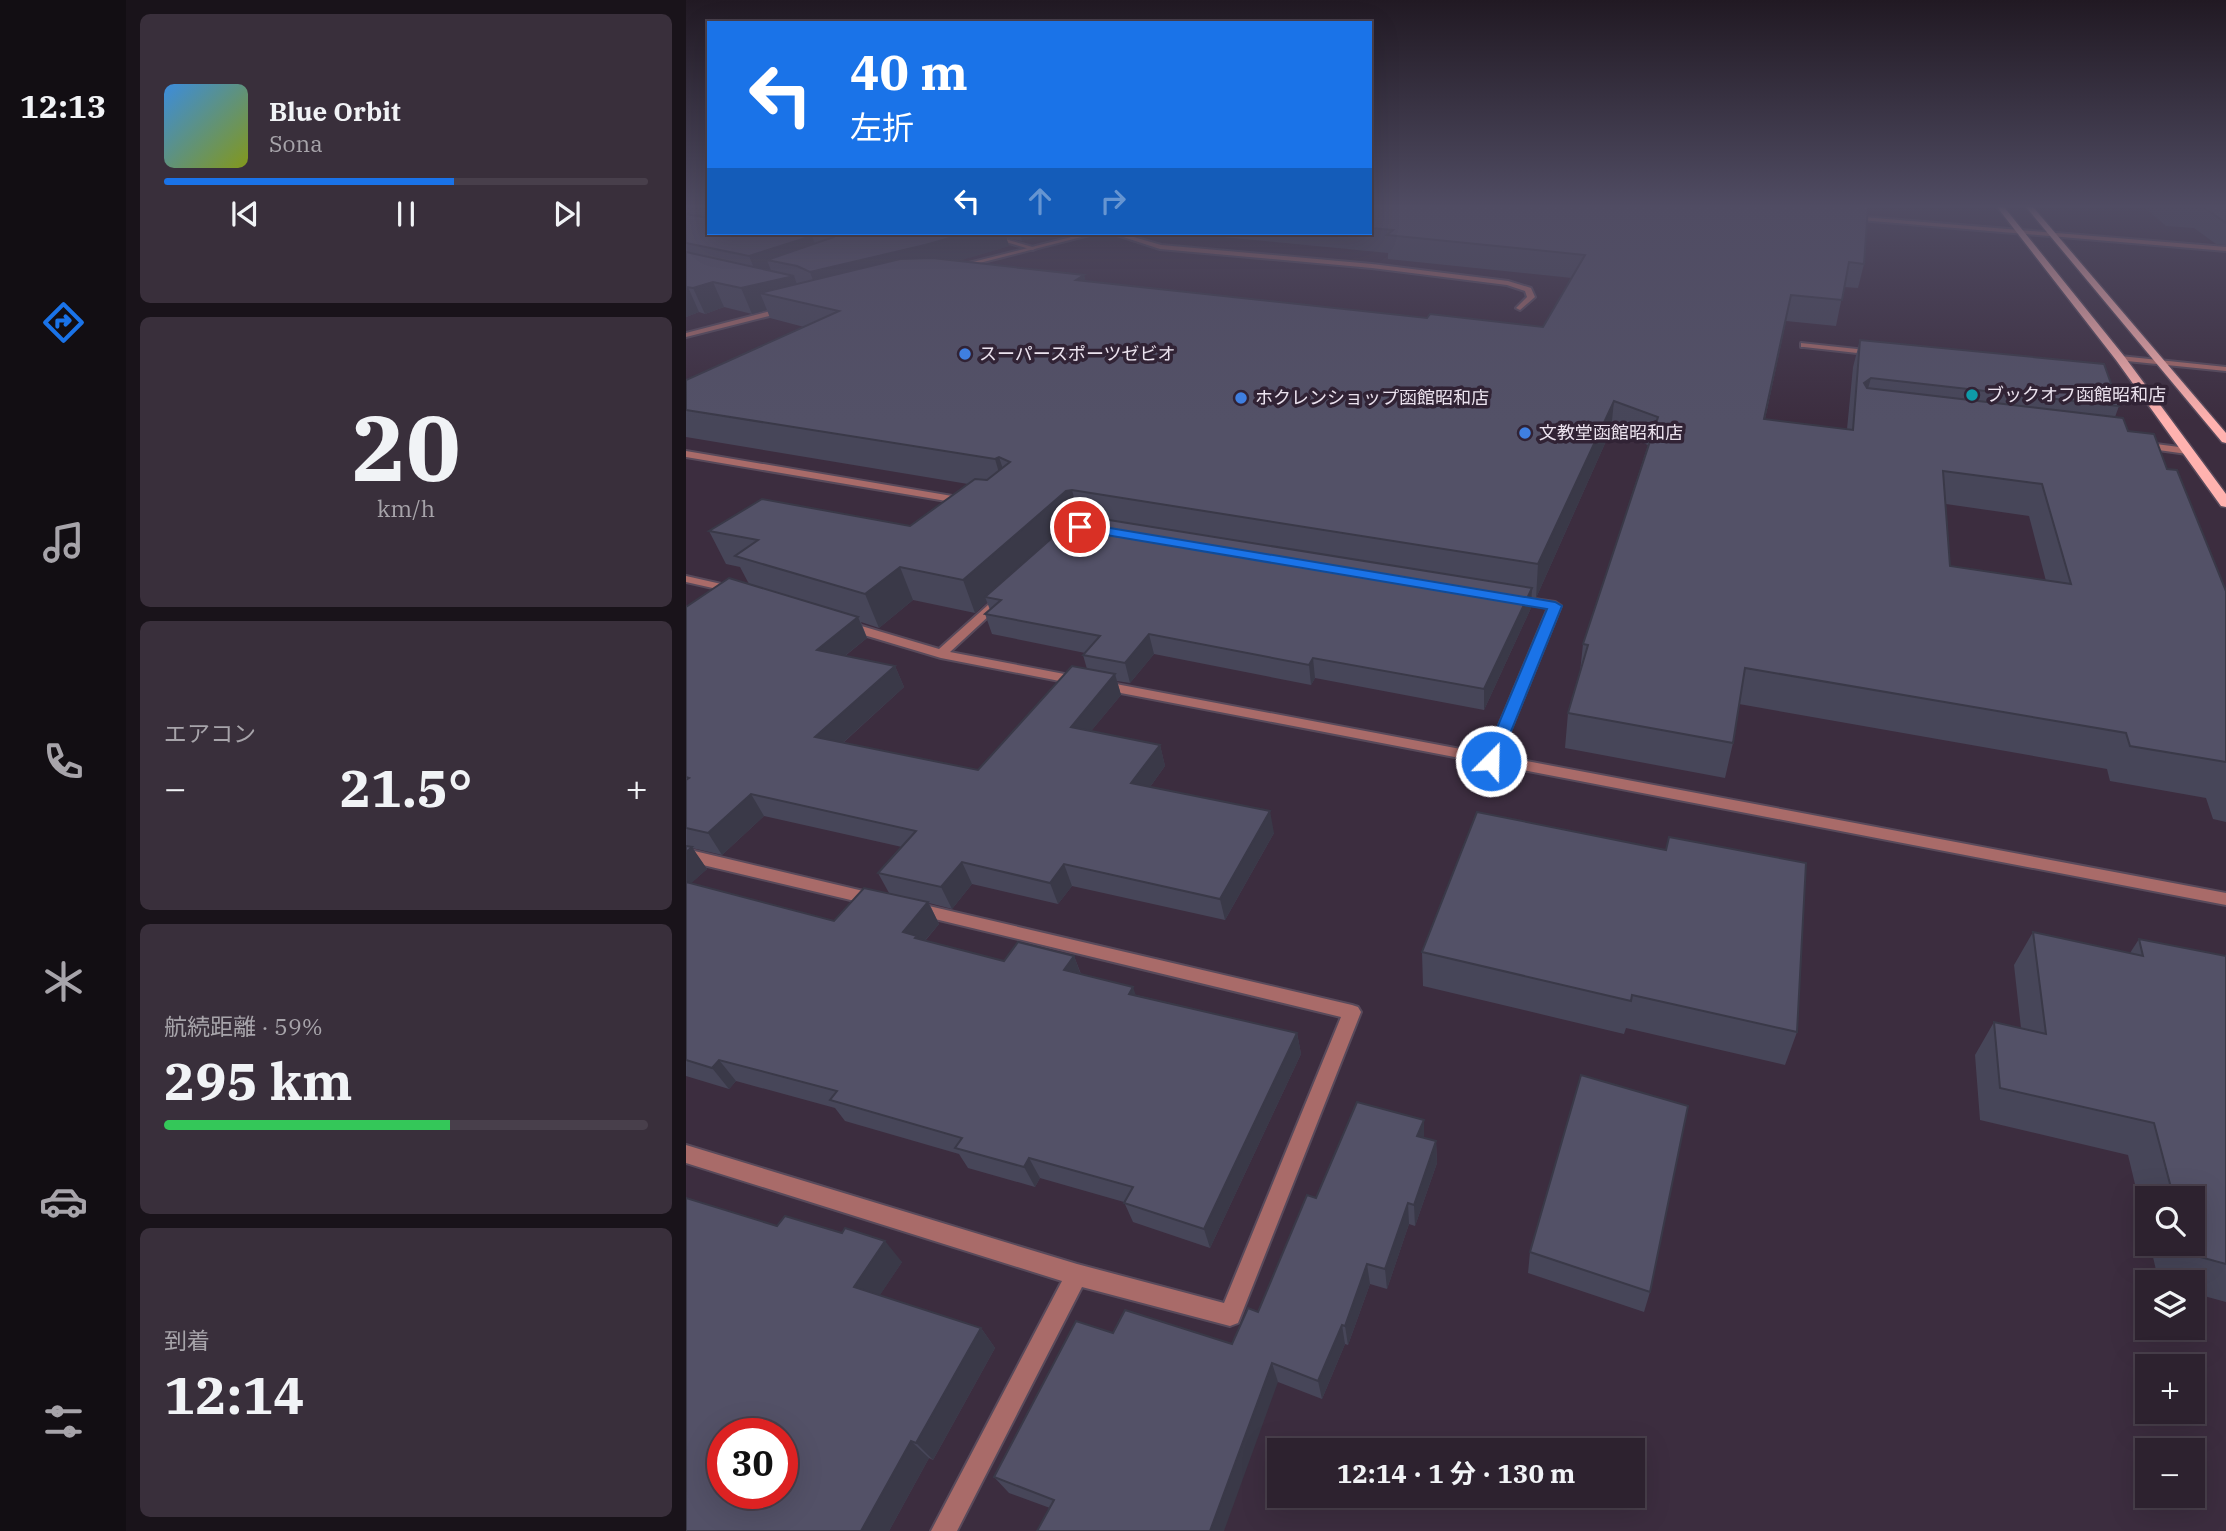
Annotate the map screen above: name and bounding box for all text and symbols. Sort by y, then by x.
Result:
text: 40 m [850,40,968,103]
icon: left [735,49,826,140]
text: 12:13 [20,85,106,127]
text: Blue Orbit [269,94,401,128]
text: 左折 [850,106,914,148]
text: Sona [269,128,323,158]
icon: left [948,182,986,220]
icon: ahead [1021,182,1059,220]
icon: right [1094,182,1132,220]
icon: previous [226,195,264,233]
icon: pause [387,195,425,233]
icon: next [548,195,586,233]
icon: directions [39,298,88,347]
place label: スーパースポーツゼビオ [979,342,1176,365]
marker: スーパースポーツゼビオ [957,346,973,362]
place label: ブックオフ函館昭和店 [1986,383,2166,406]
place label: ホクレンショップ函館昭和店 [1255,386,1489,409]
marker: ブックオフ函館昭和店 [1964,387,1980,403]
text: 20 [351,388,461,506]
marker: ホクレンショップ函館昭和店 [1233,390,1249,406]
place label: 文教堂函館昭和店 [1539,421,1683,444]
marker: 文教堂函館昭和店 [1517,425,1533,441]
text: km/h [377,493,435,523]
pin [1050,497,1110,557]
icon: arrive [1061,508,1099,546]
icon: music [39,518,88,567]
text: エアコン [164,718,256,748]
position arrow [1454,724,1528,798]
icon: phone [39,737,88,786]
text: 21.5° [340,754,472,821]
text: − [164,763,187,812]
text: + [625,763,648,812]
icon: climate [39,957,88,1006]
text: 航続距離 · 59% [164,1011,323,1041]
text: 295 km [164,1047,353,1114]
icon: car [39,1177,88,1226]
map controls [2135,1186,2205,1508]
button: search [2135,1186,2205,1256]
button: layers [2135,1270,2205,1340]
text: 到着 [164,1325,210,1355]
button: + [2135,1354,2205,1424]
text: 12:14 [164,1361,305,1428]
icon: filters [39,1397,88,1446]
speed limit sign: 30 [707,1418,798,1509]
button: − [2135,1438,2205,1508]
text: 12:14 · 1 分 · 130 m [1337,1456,1575,1490]

